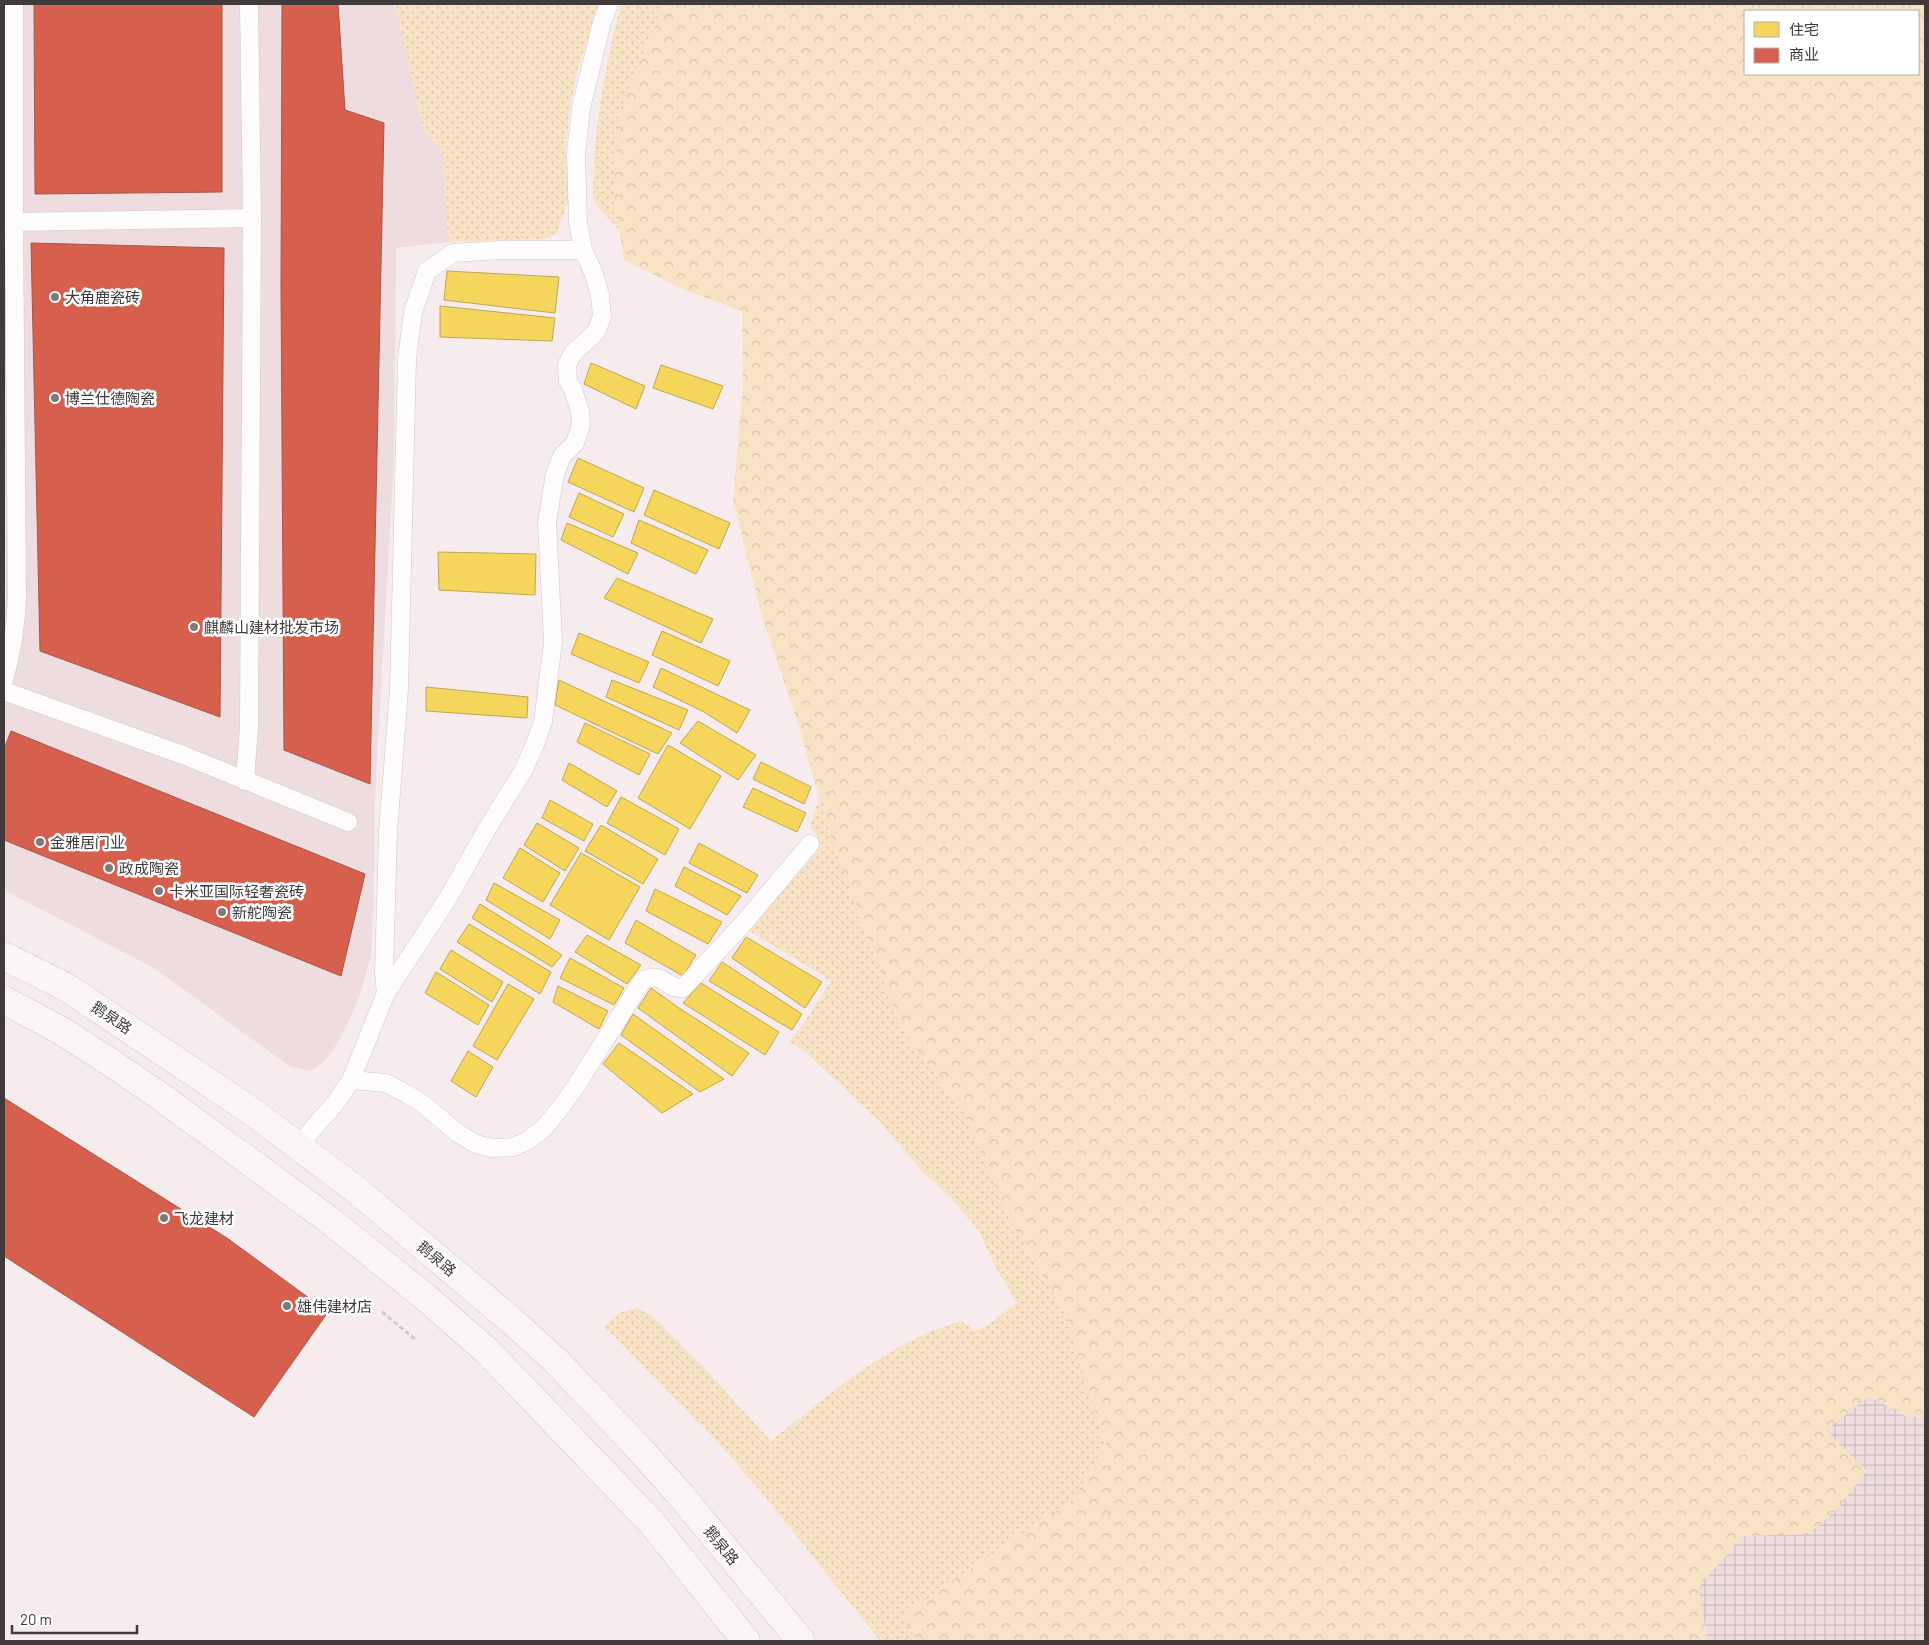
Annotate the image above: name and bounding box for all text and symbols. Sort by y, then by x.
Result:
legend [1744,10,1919,75]
text: 住宅 [1789,20,1819,38]
text: 商业 [1789,45,1819,63]
place label: 大角鹿瓷砖 [65,288,140,306]
marker: 大角鹿瓷砖 [49,291,61,303]
place label: 博兰仕德陶瓷 [65,389,155,407]
marker: 博兰仕德陶瓷 [49,392,61,404]
place label: 麒麟山建材批发市场 [204,618,339,636]
marker: 麒麟山建材批发市场 [188,621,200,633]
place label: 金雅居门业 [50,833,125,851]
marker: 金雅居门业 [34,836,46,848]
place label: 政成陶瓷 [119,859,179,877]
marker: 政成陶瓷 [103,862,115,874]
place label: 卡米亚国际轻奢瓷砖 [169,882,304,900]
marker: 卡米亚国际轻奢瓷砖 [153,885,165,897]
place label: 新舵陶瓷 [232,903,292,921]
marker: 新舵陶瓷 [216,906,228,918]
street label: 鹅泉路 [88,997,136,1037]
place label: 飞龙建材 [174,1209,234,1227]
marker: 飞龙建材 [158,1212,170,1224]
street label: 鹅泉路 [414,1237,460,1279]
place label: 雄伟建材店 [297,1297,372,1315]
marker: 雄伟建材店 [281,1300,293,1312]
street label: 鹅泉路 [701,1522,743,1568]
scale bar [12,1602,138,1634]
text: 20 m [20,1610,52,1628]

